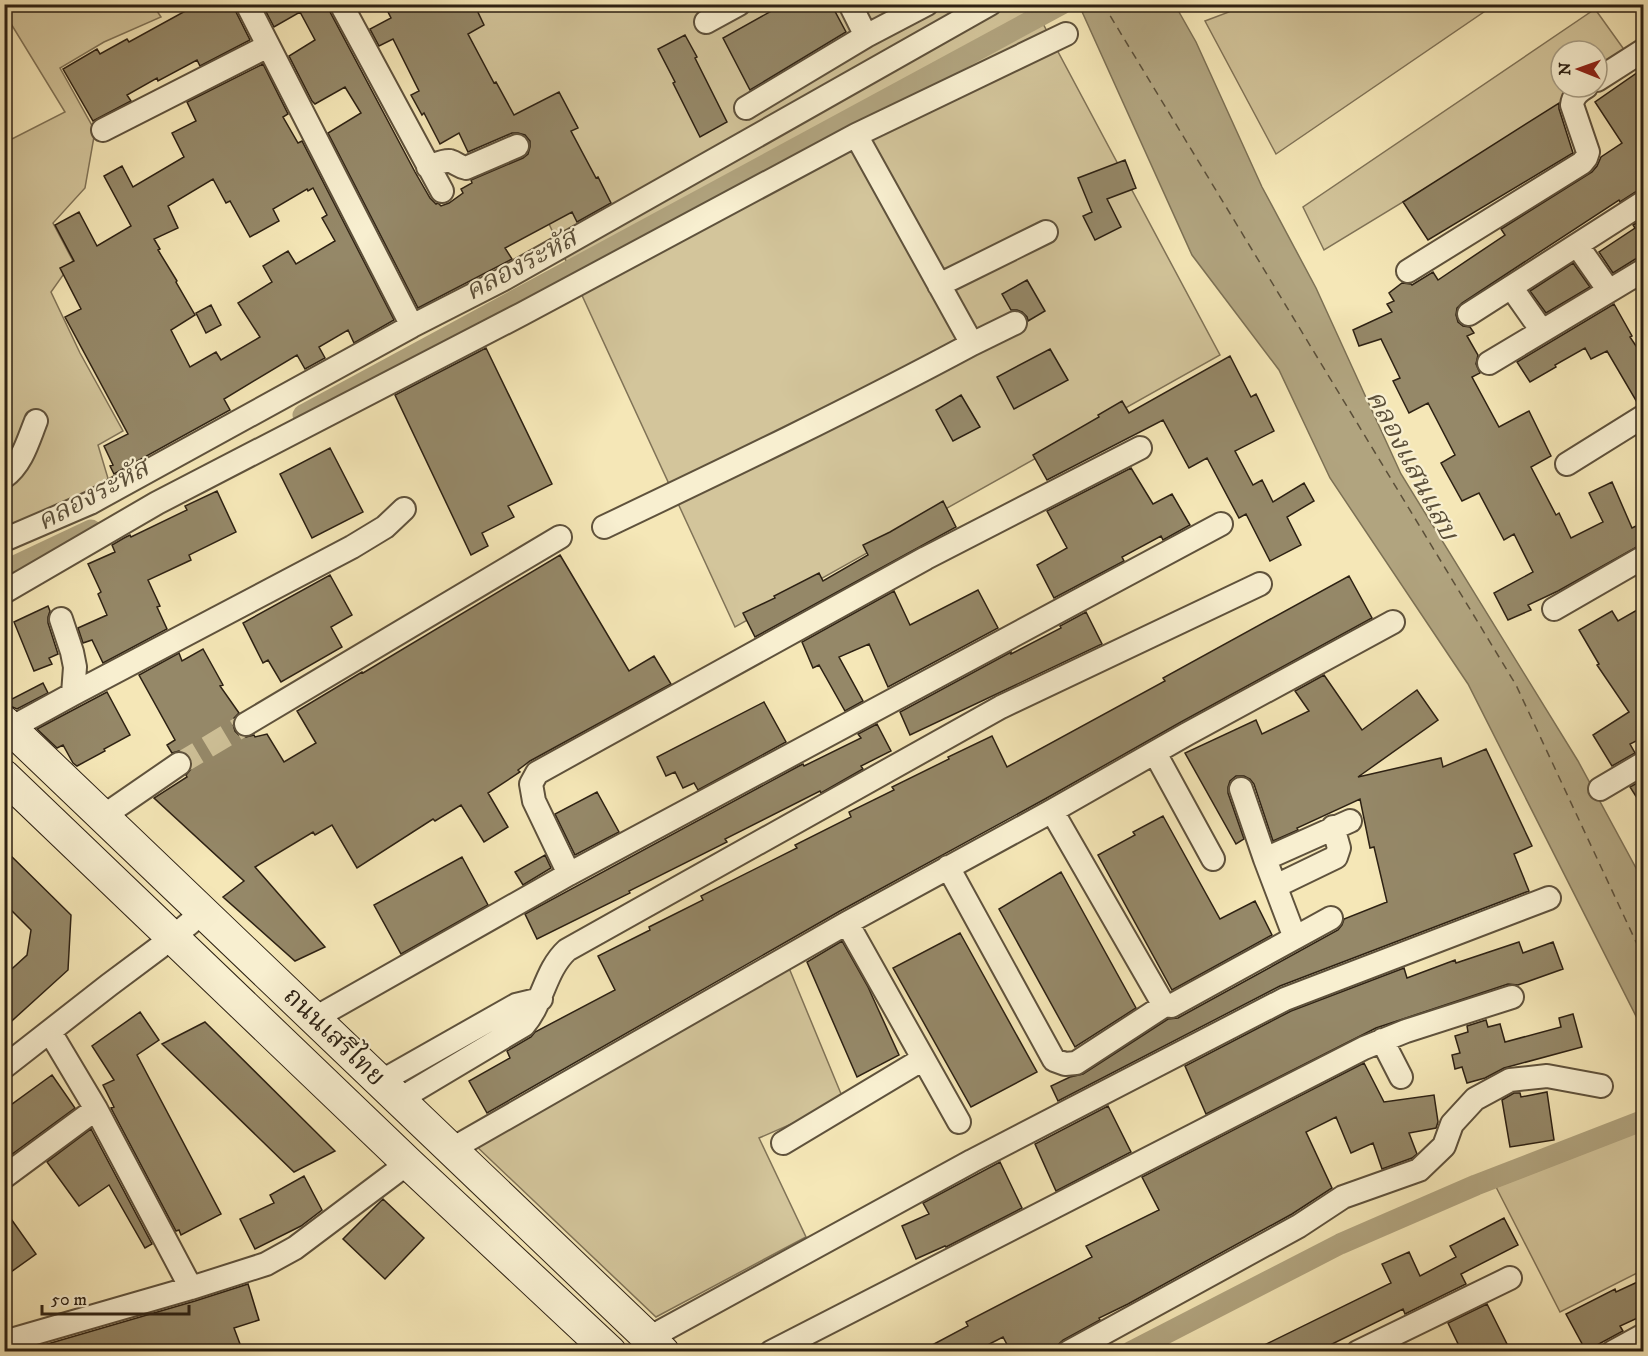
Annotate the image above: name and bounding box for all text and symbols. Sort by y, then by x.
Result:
north arrow [1549,39,1609,99]
text: N [1555,62,1575,75]
water label: คลองระหัส [459,220,586,309]
water label: คลองแสนแสบ [1358,384,1467,548]
water label: คลองระหัส [31,450,158,539]
street label: ถนนเสรีไทย [276,978,394,1094]
scale bar [42,1278,189,1316]
text: 50 m [51,1289,87,1311]

